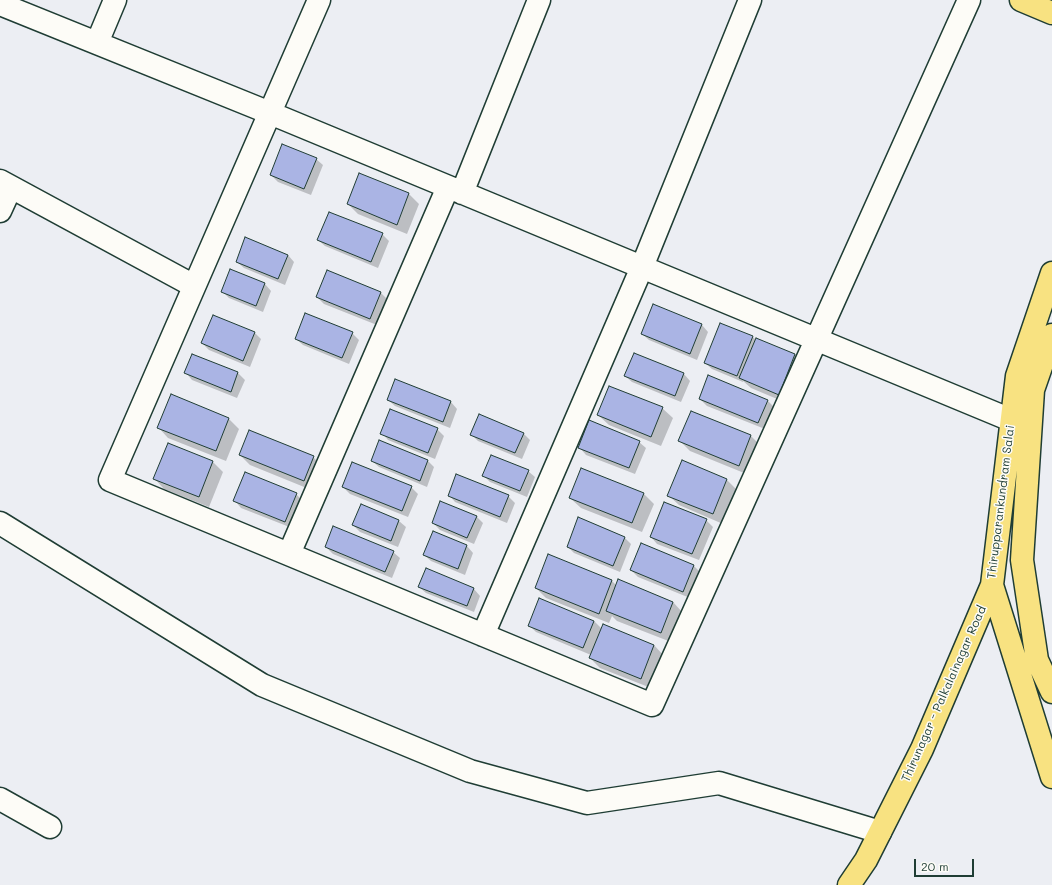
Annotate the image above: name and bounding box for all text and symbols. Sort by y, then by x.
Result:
street label: Thirupparankundram Salai [984,424,1018,580]
street label: Thirunagar - Palkalainagar Road [899,604,989,784]
scale bar [916,851,976,877]
text: 20 m [921,858,949,874]

